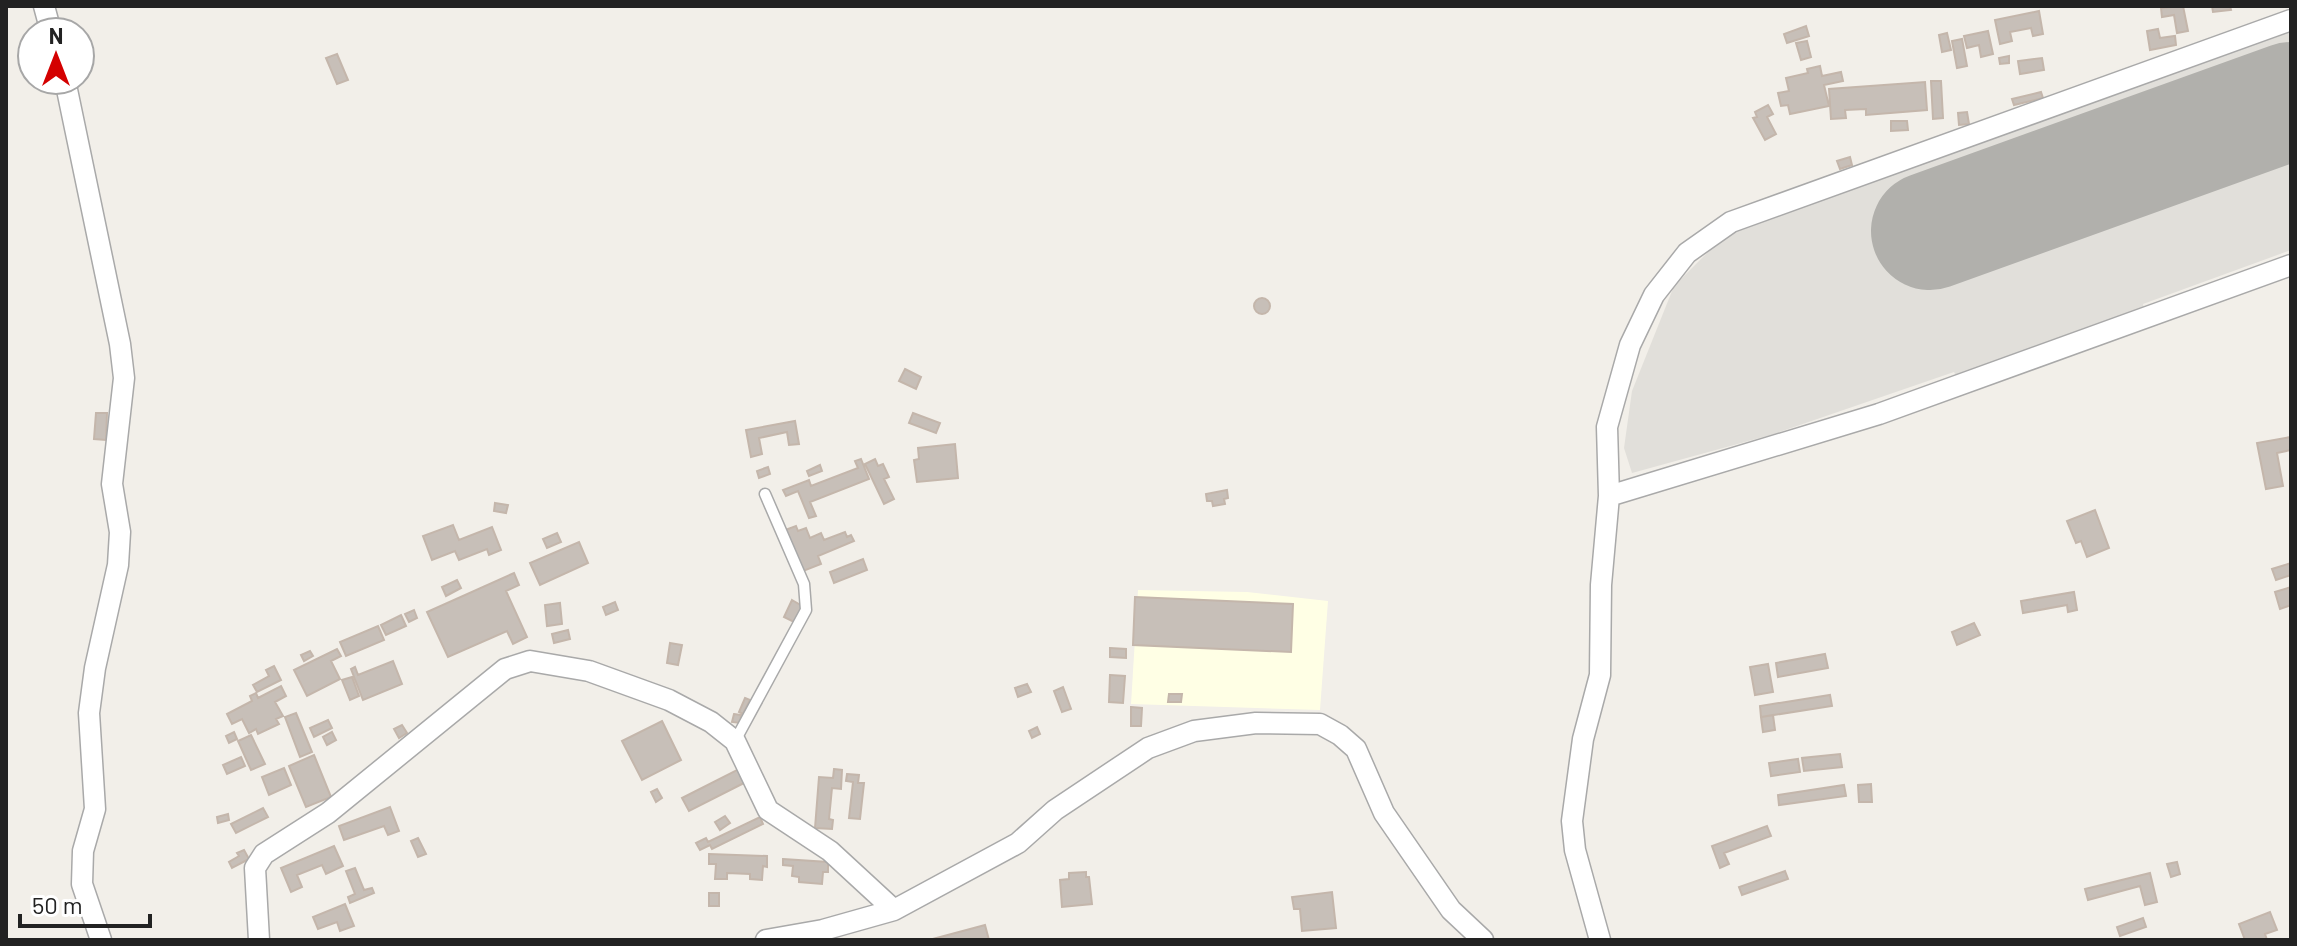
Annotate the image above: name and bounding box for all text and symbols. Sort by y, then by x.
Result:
north arrow [16,16,96,96]
text: N [49,22,63,48]
scale bar [20,878,150,928]
text: 50 m [32,890,83,919]

